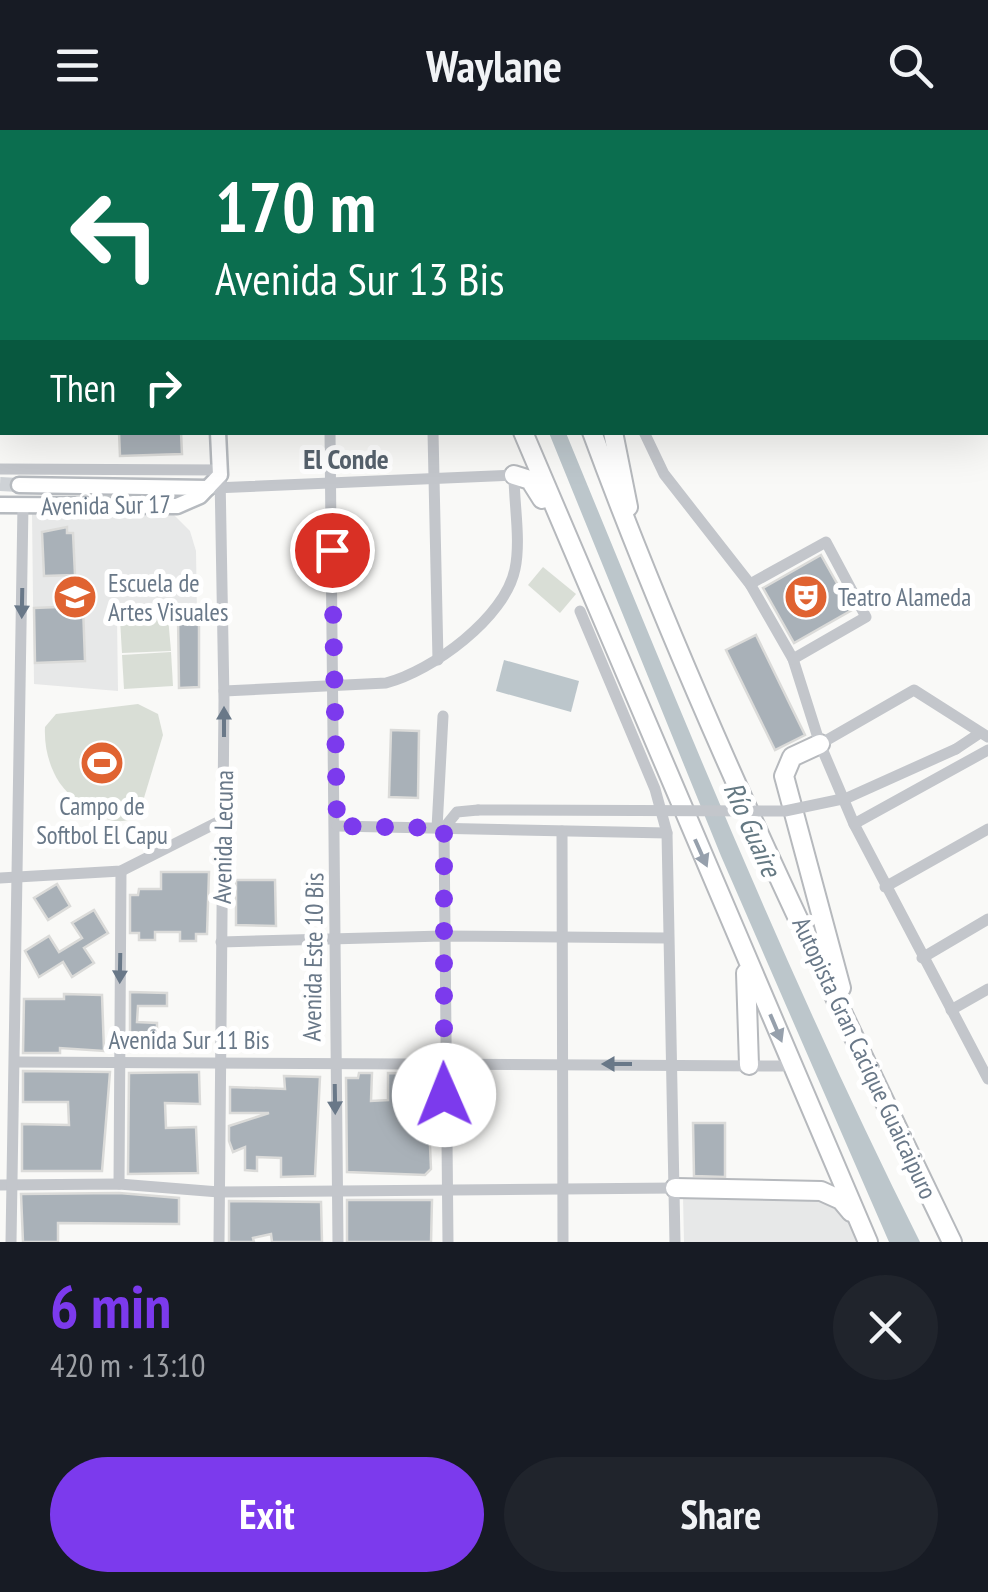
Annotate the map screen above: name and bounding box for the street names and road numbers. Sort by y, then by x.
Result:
street label: Avenida Sur 17 [41,488,171,522]
street label: Avenida Lecuna [206,770,240,904]
street label: Avenida Este 10 Bis [296,872,330,1042]
street label: Autopista Gran Cacique Guaicaipuro [786,912,944,1204]
street label: Avenida Sur 11 Bis [109,1024,269,1056]

